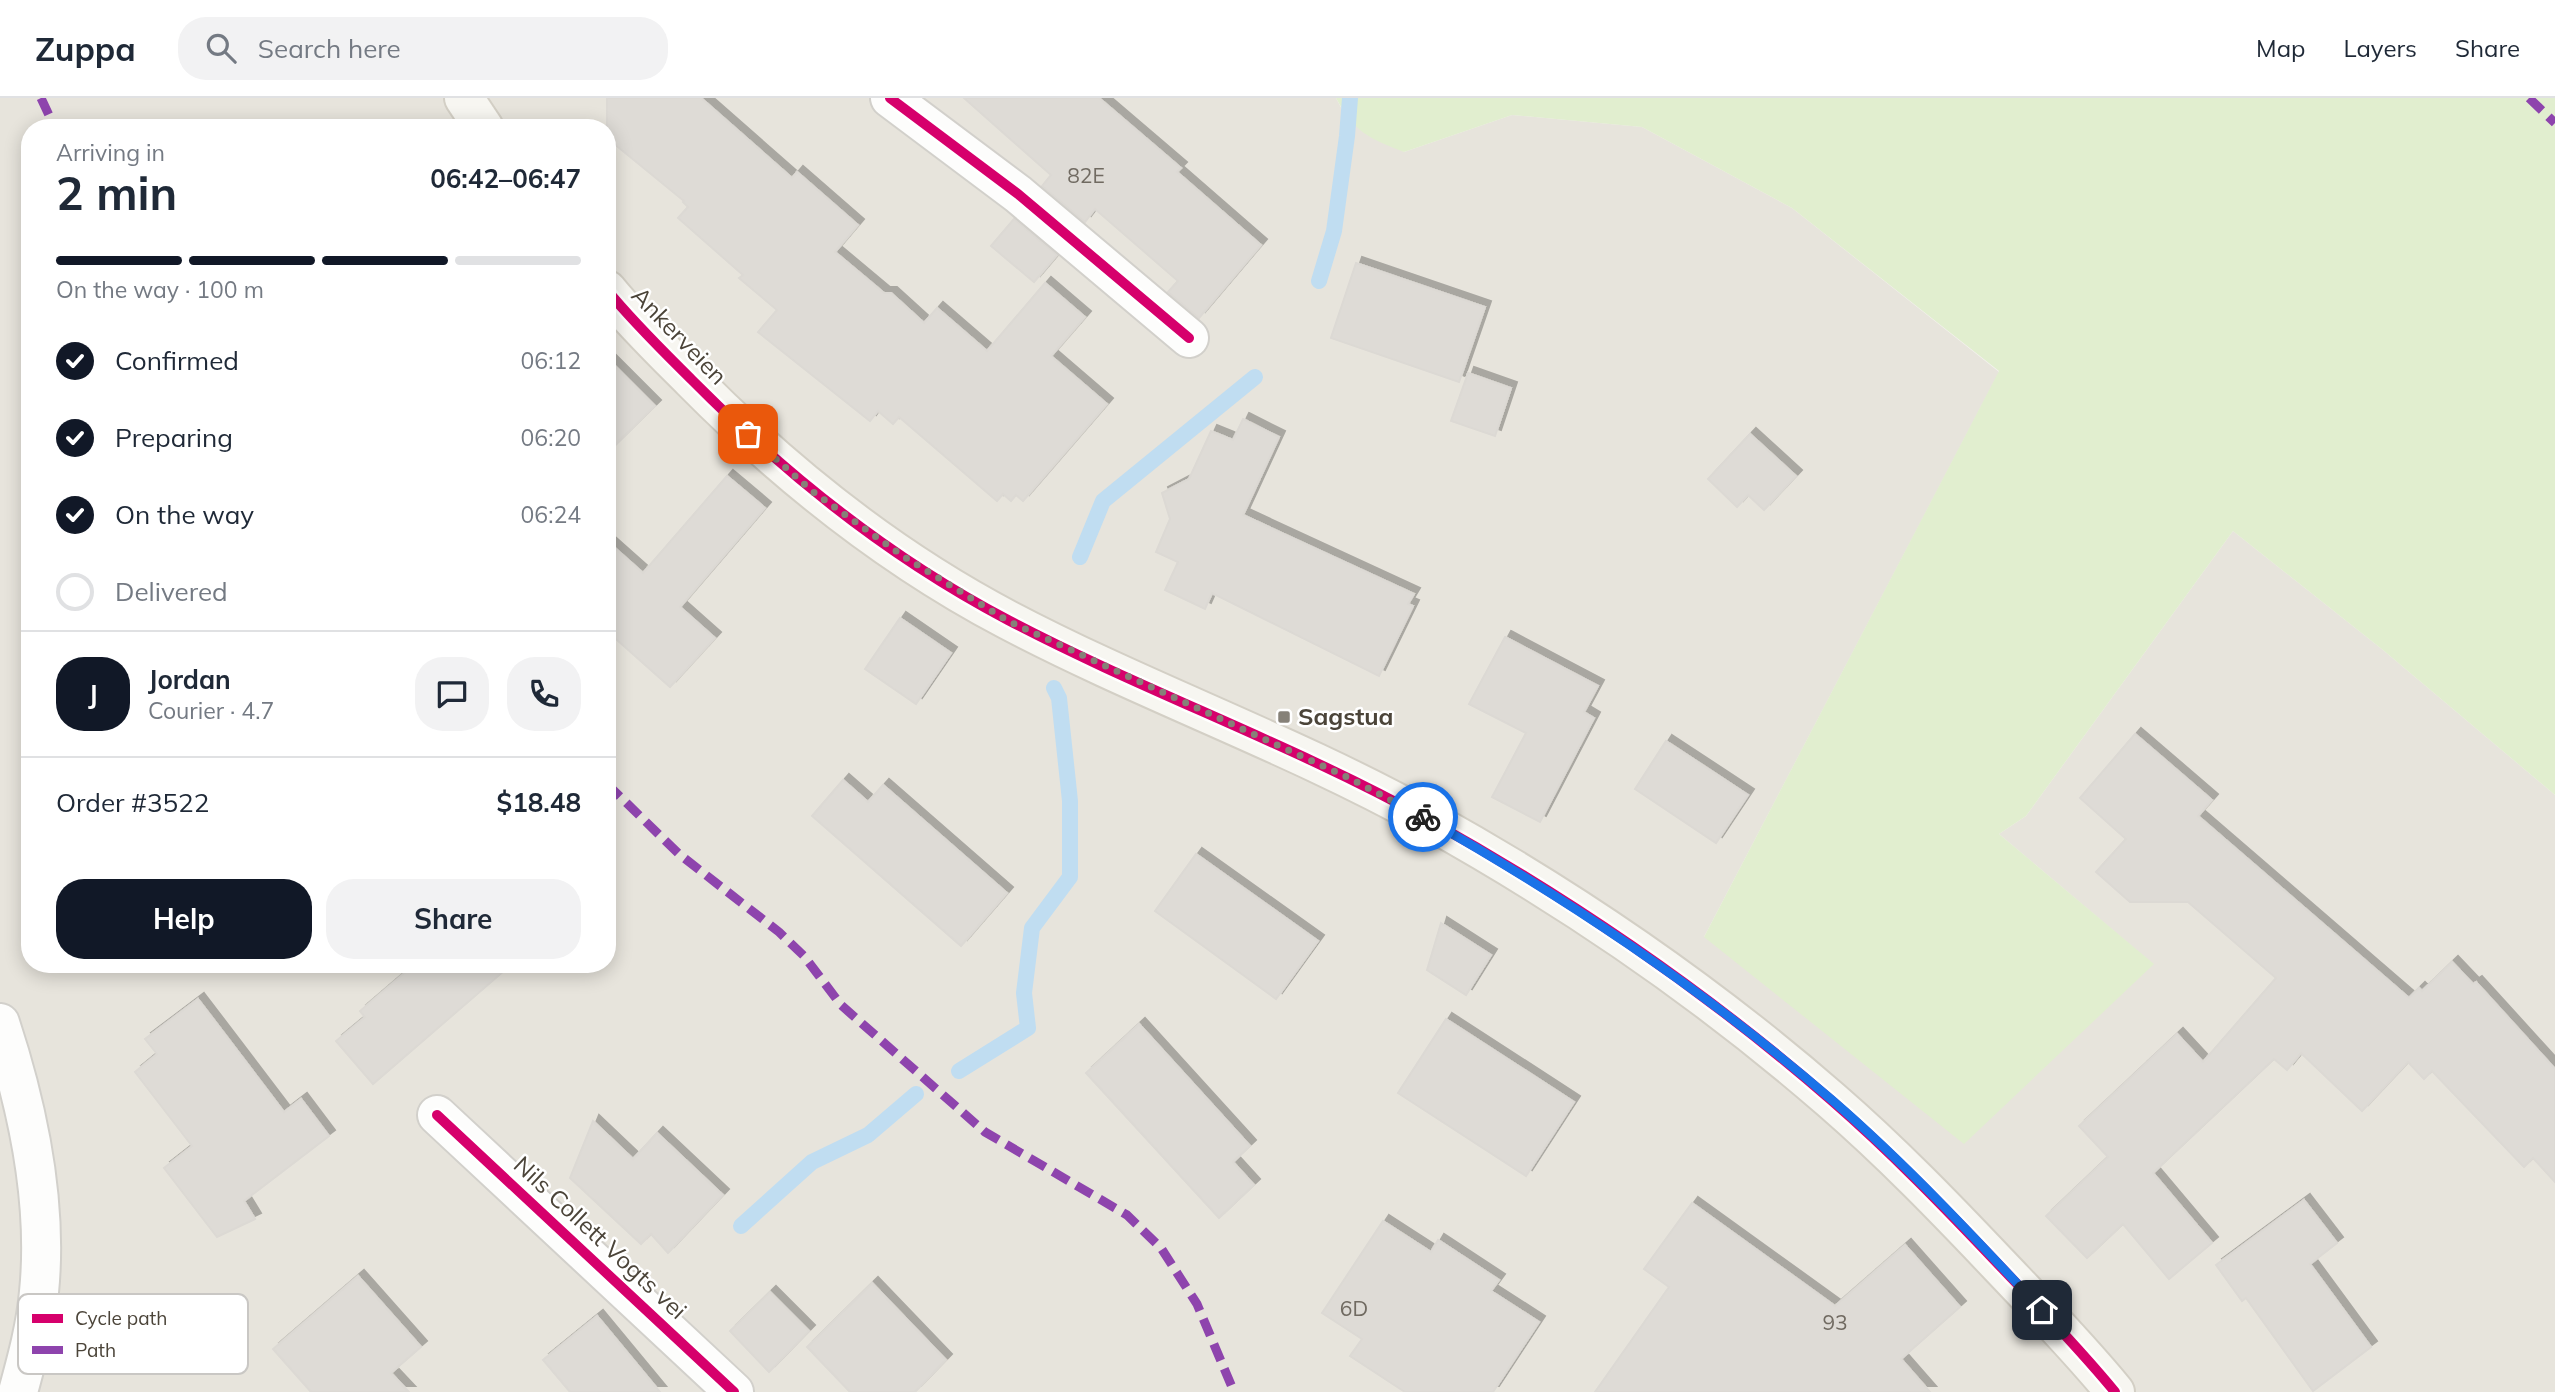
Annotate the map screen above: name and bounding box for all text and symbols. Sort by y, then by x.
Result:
search box [178,17,668,80]
text: Zuppa [35,28,136,69]
icon: search [202,29,240,67]
text: Search here [258,32,401,65]
text: Map [2256,33,2305,63]
text: Layers [2343,33,2417,63]
text: Share [2455,33,2520,63]
text: Arriving in [56,138,165,167]
text: 06:42–06:47 [430,162,581,195]
house number: 82E [1067,162,1105,188]
text: 2 min [56,164,177,222]
text: On the way · 100 m [56,275,264,304]
street label: Ankerveien [626,280,734,391]
icon: check [56,342,94,380]
text: Confirmed [115,344,239,377]
text: 06:12 [521,346,581,375]
pin [718,404,778,464]
icon: bag [729,415,767,453]
icon: check [56,419,94,457]
text: Preparing [115,421,233,454]
text: 06:20 [521,423,581,452]
icon: check [56,496,94,534]
text: On the way [115,498,254,531]
text: 06:24 [521,500,581,529]
text: Delivered [115,575,228,608]
button: chat [415,657,489,731]
button: phone [507,657,581,731]
text: Jordan [148,663,231,696]
text: J [88,678,98,711]
text: Courier · 4.7 [148,696,274,725]
place label: Sagstua [1298,701,1393,731]
marker: Sagstua [1276,709,1292,725]
courier [1388,782,1458,852]
text: Order #3522 [56,786,209,819]
text: $18.48 [497,786,581,819]
icon: bike [1404,798,1442,836]
button: Help [56,879,312,959]
button: Share [326,879,581,959]
street label: Nils Collett Vogts vei [508,1149,693,1325]
pin [2012,1280,2072,1340]
icon: home [2023,1291,2061,1329]
legend [18,1294,248,1374]
house number: 6D [1340,1295,1368,1321]
text: Cycle path [75,1306,167,1330]
house number: 93 [1822,1309,1848,1335]
text: Path [75,1338,116,1362]

